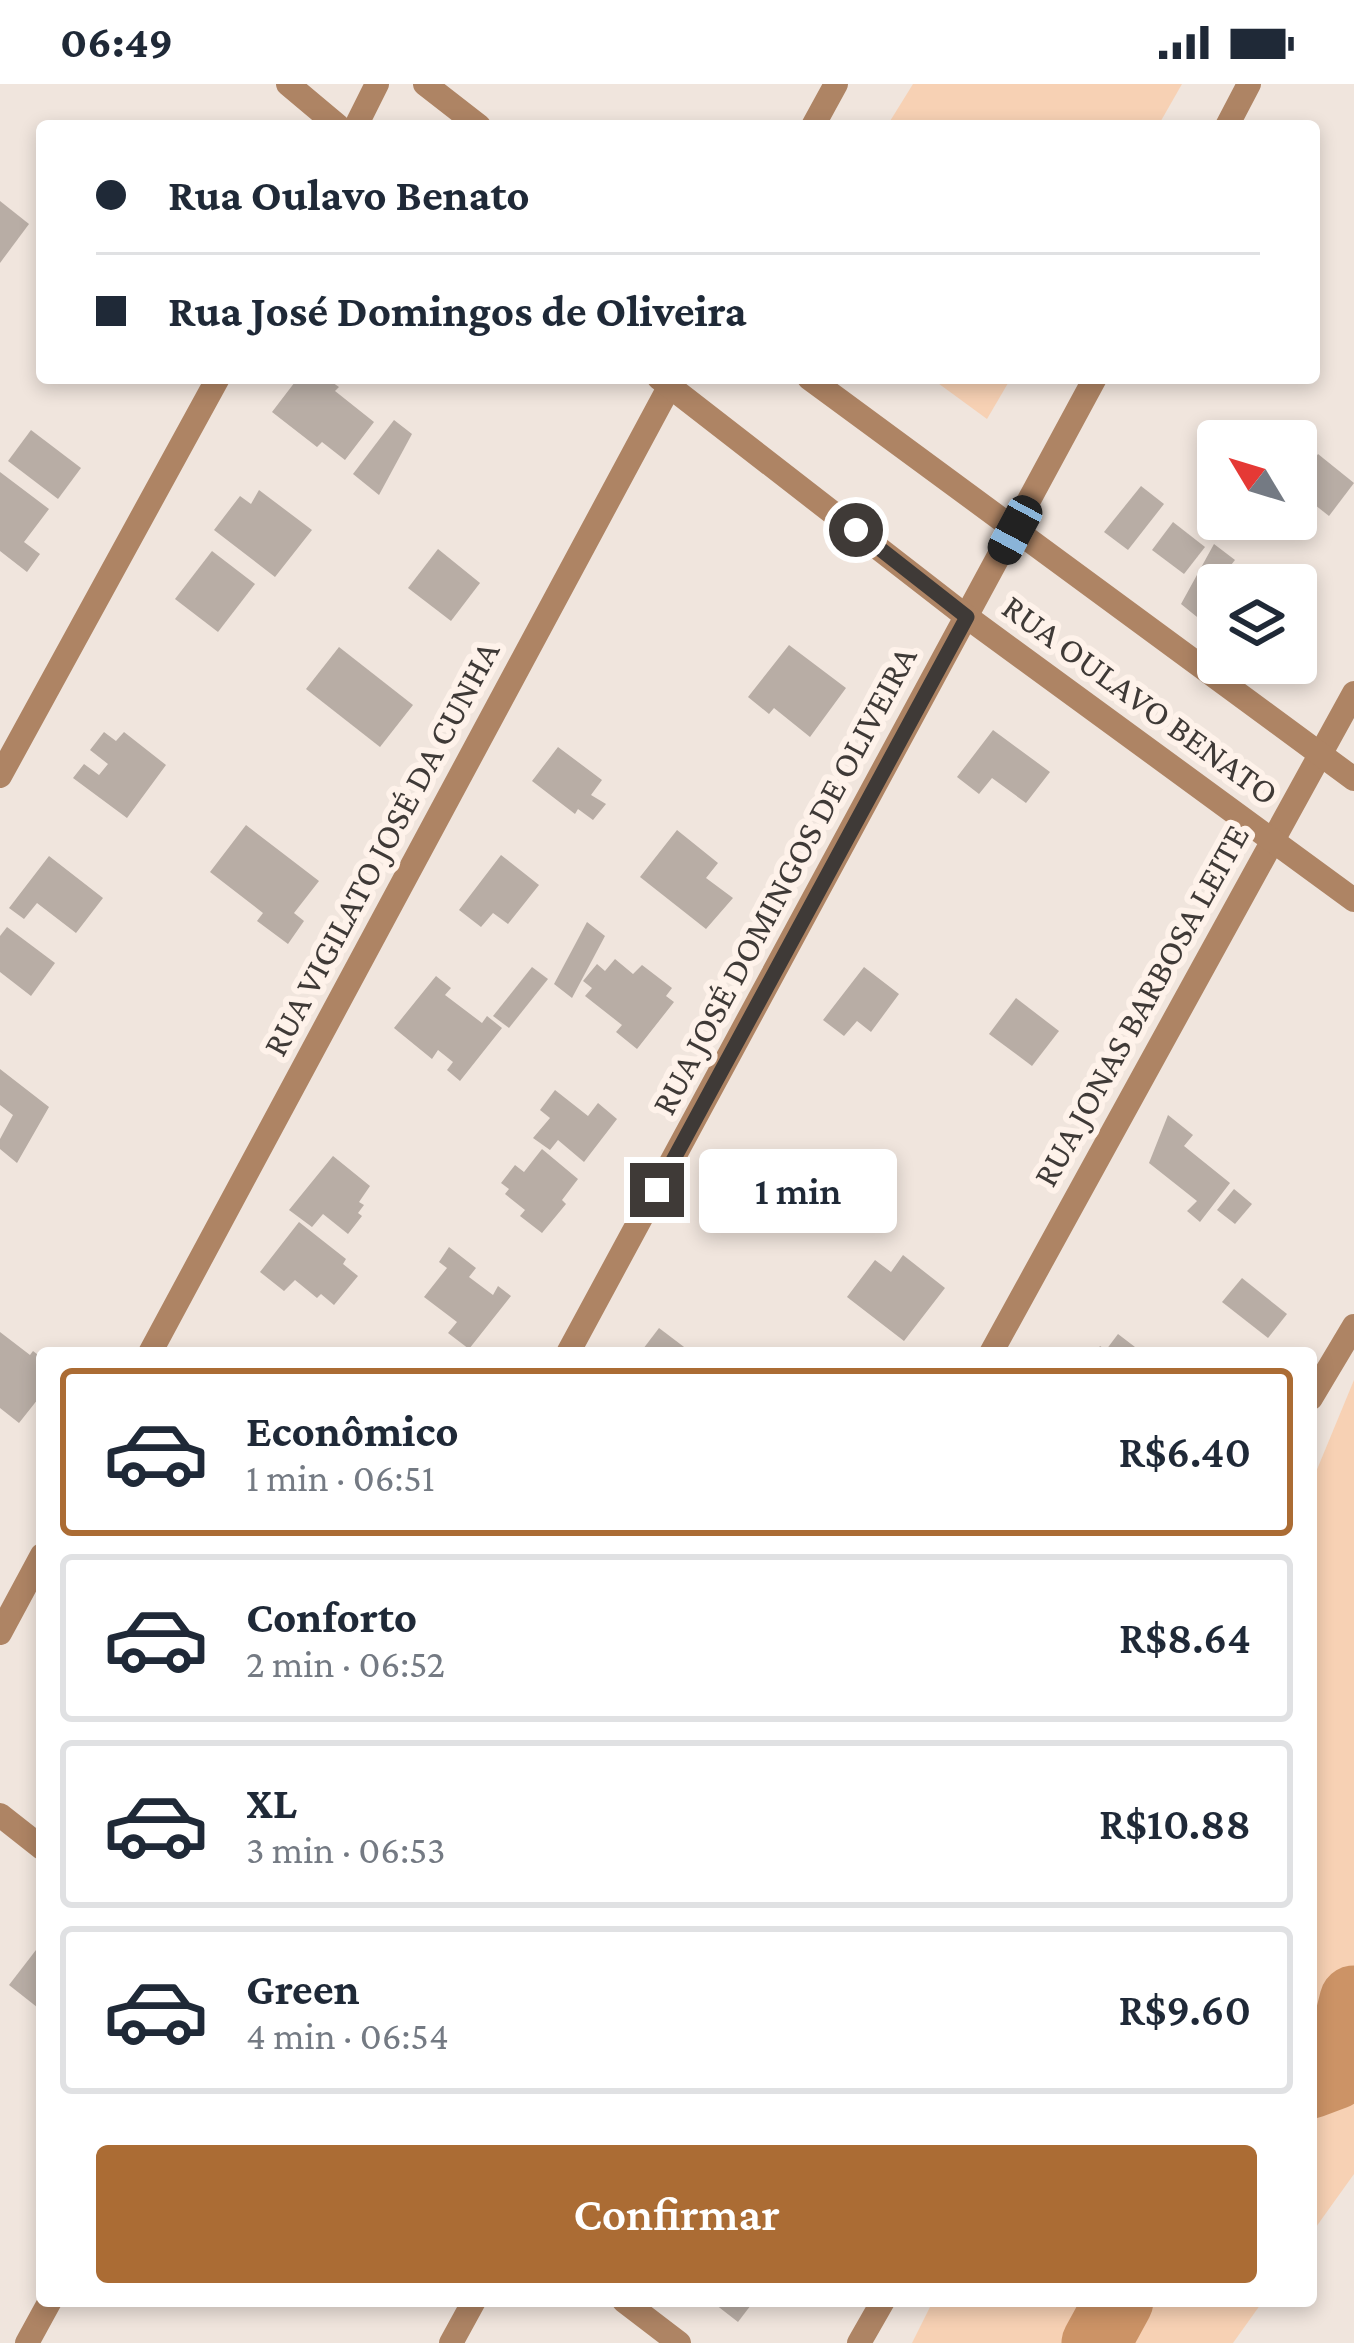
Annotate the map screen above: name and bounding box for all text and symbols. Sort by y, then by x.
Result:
text: 06:49 [60,17,173,67]
text: Rua Oulavo Benato [168,170,530,220]
text: Rua José Domingos de Oliveira [168,286,747,336]
north arrow [1197,420,1317,540]
map controls [1197,420,1317,684]
car [982,490,1048,570]
route start [829,503,883,557]
button: layers [1197,564,1317,684]
street label: RUA OULAVO BENATO [995,586,1286,813]
street label: RUA VIGILATO JOSÉ DA CUNHA [254,634,508,1062]
street label: RUA JOSÉ DOMINGOS DE OLIVEIRA [643,639,925,1121]
street label: RUA JONAS BARBOSA LEITE [1025,818,1257,1193]
callout: 1 min [699,1148,897,1232]
route end [630,1163,684,1217]
text: 1 min [755,1169,841,1212]
icon: car [102,1398,210,1506]
text: Econômico [246,1406,459,1456]
text: R$6.40 [1118,1427,1251,1477]
text: 1 min · 06:51 [246,1456,435,1499]
icon: car [102,1584,210,1692]
text: Conforto [246,1592,417,1642]
text: R$8.64 [1119,1613,1251,1663]
text: 2 min · 06:52 [246,1642,445,1685]
icon: car [102,1770,210,1878]
text: XL [246,1778,297,1828]
text: R$10.88 [1099,1799,1251,1849]
text: 3 min · 06:53 [246,1828,445,1871]
icon: car [102,1956,210,2064]
text: Green [246,1964,360,2014]
text: R$9.60 [1119,1985,1251,2035]
text: 4 min · 06:54 [246,2014,449,2057]
button: Confirmar [96,2145,1257,2283]

